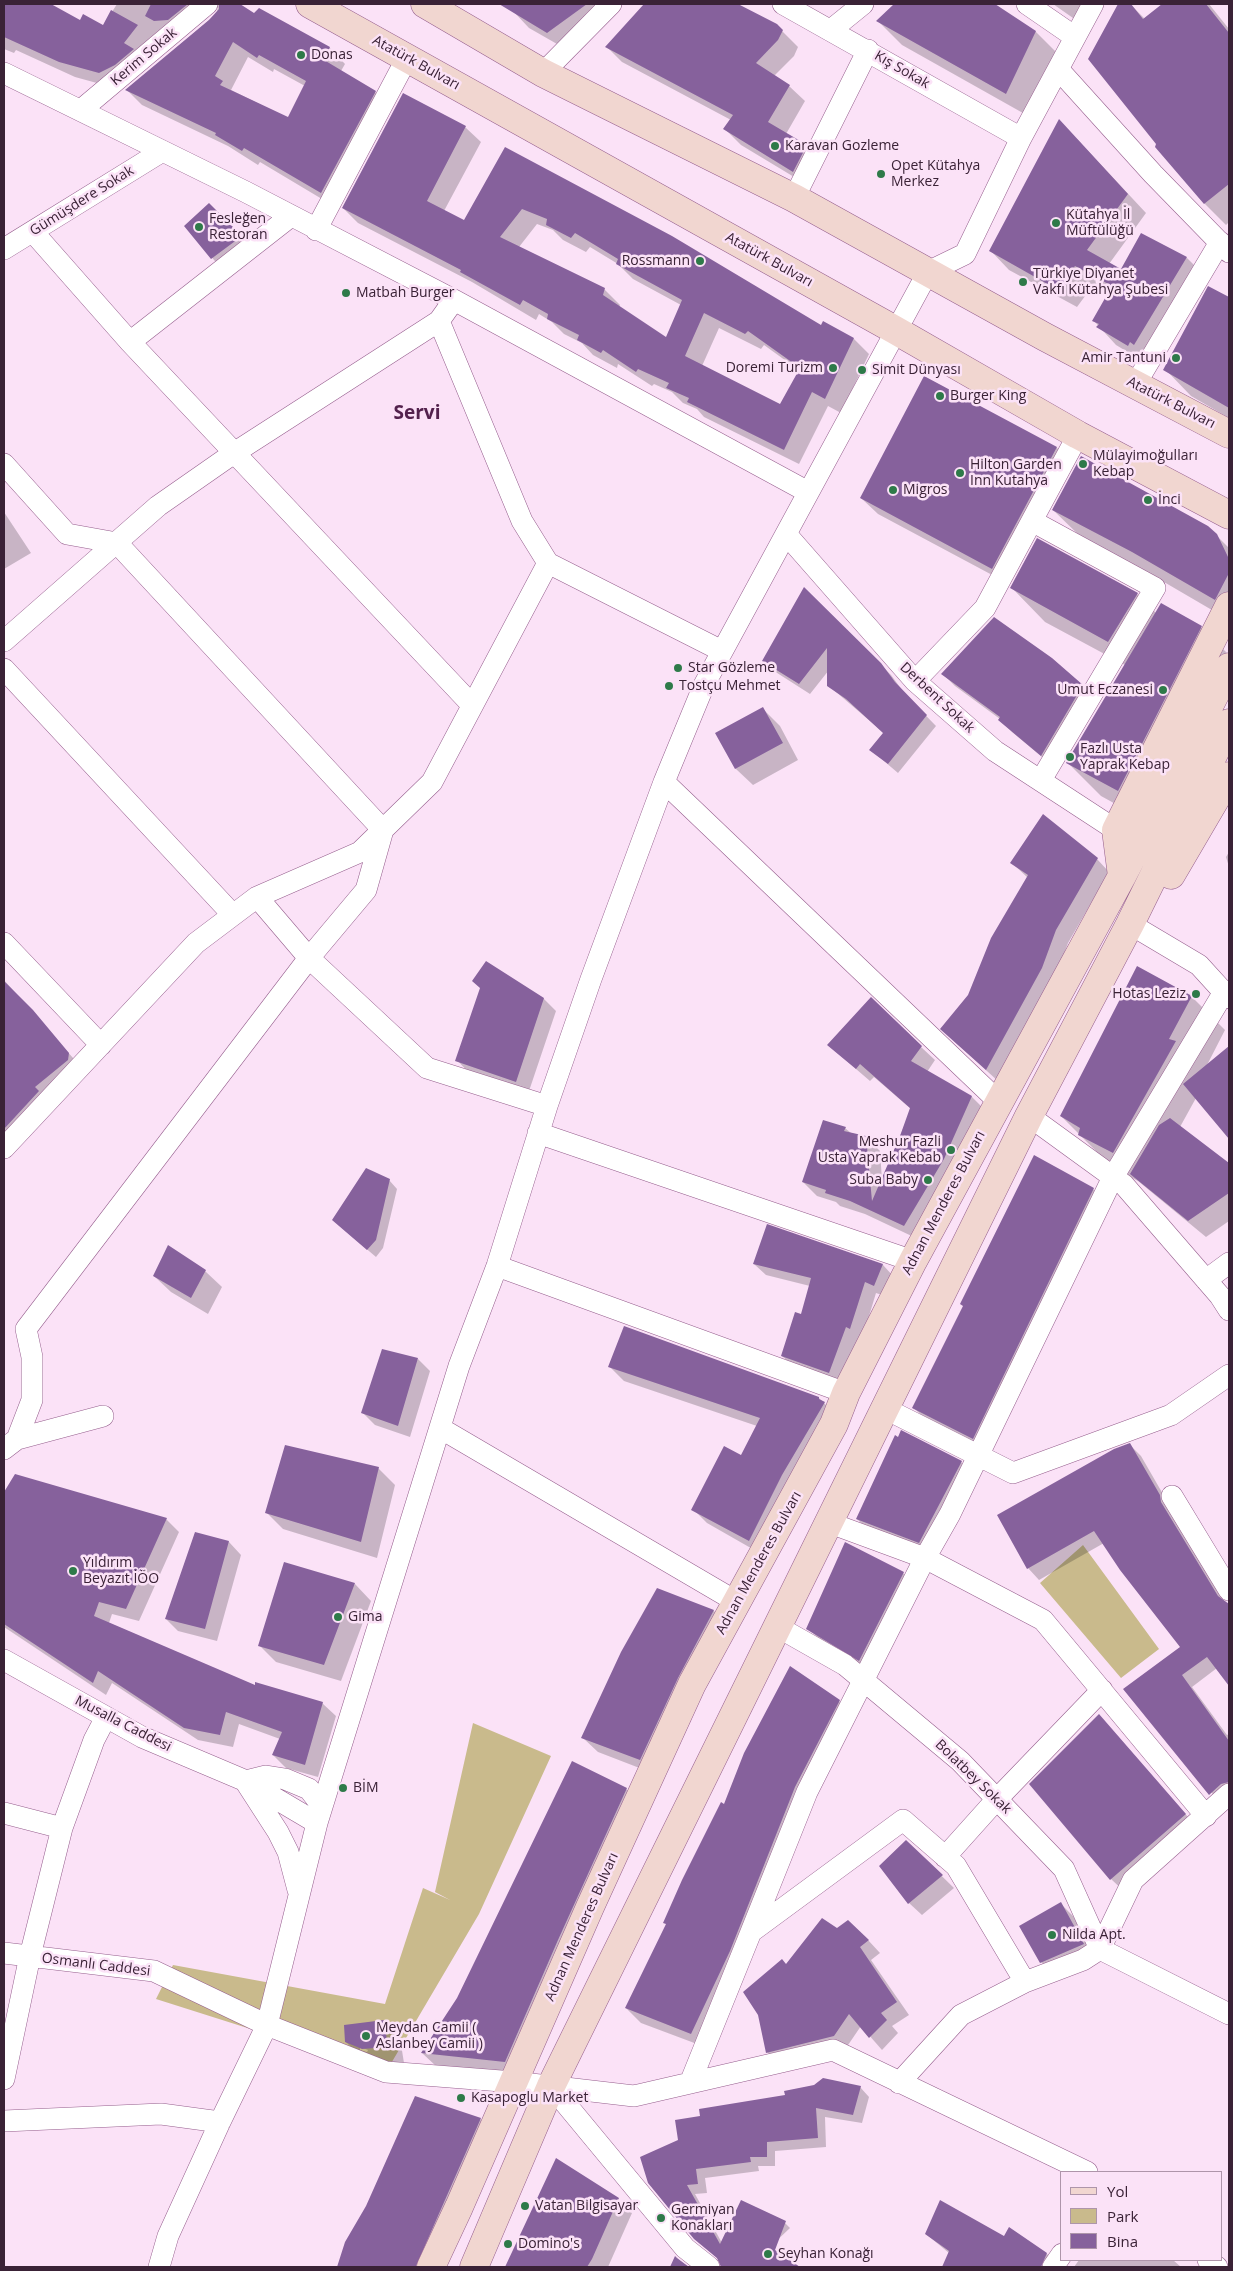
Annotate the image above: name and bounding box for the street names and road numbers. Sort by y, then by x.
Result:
street label: Kerim Sokak [108,25,180,89]
street label: Atatürk Bulvarı [369,32,463,94]
street label: Kış Sokak [871,47,933,93]
street label: Gümüşdere Sokak [27,162,137,240]
street label: Atatürk Bulvarı [722,229,816,291]
street label: Atatürk Bulvarı [1124,373,1218,433]
street label: Derbent Sokak [896,659,978,737]
street label: Adnan Menderes Bulvarı [899,1128,989,1278]
street label: Adnan Menderes Bulvarı [713,1489,805,1637]
street label: Musalla Caddesi [72,1692,174,1756]
street label: Bolatbey Sokak [931,1736,1015,1818]
street label: Adnan Menderes Bulvarı [542,1850,622,2004]
street label: Osmanlı Caddesi [41,1950,151,1980]

